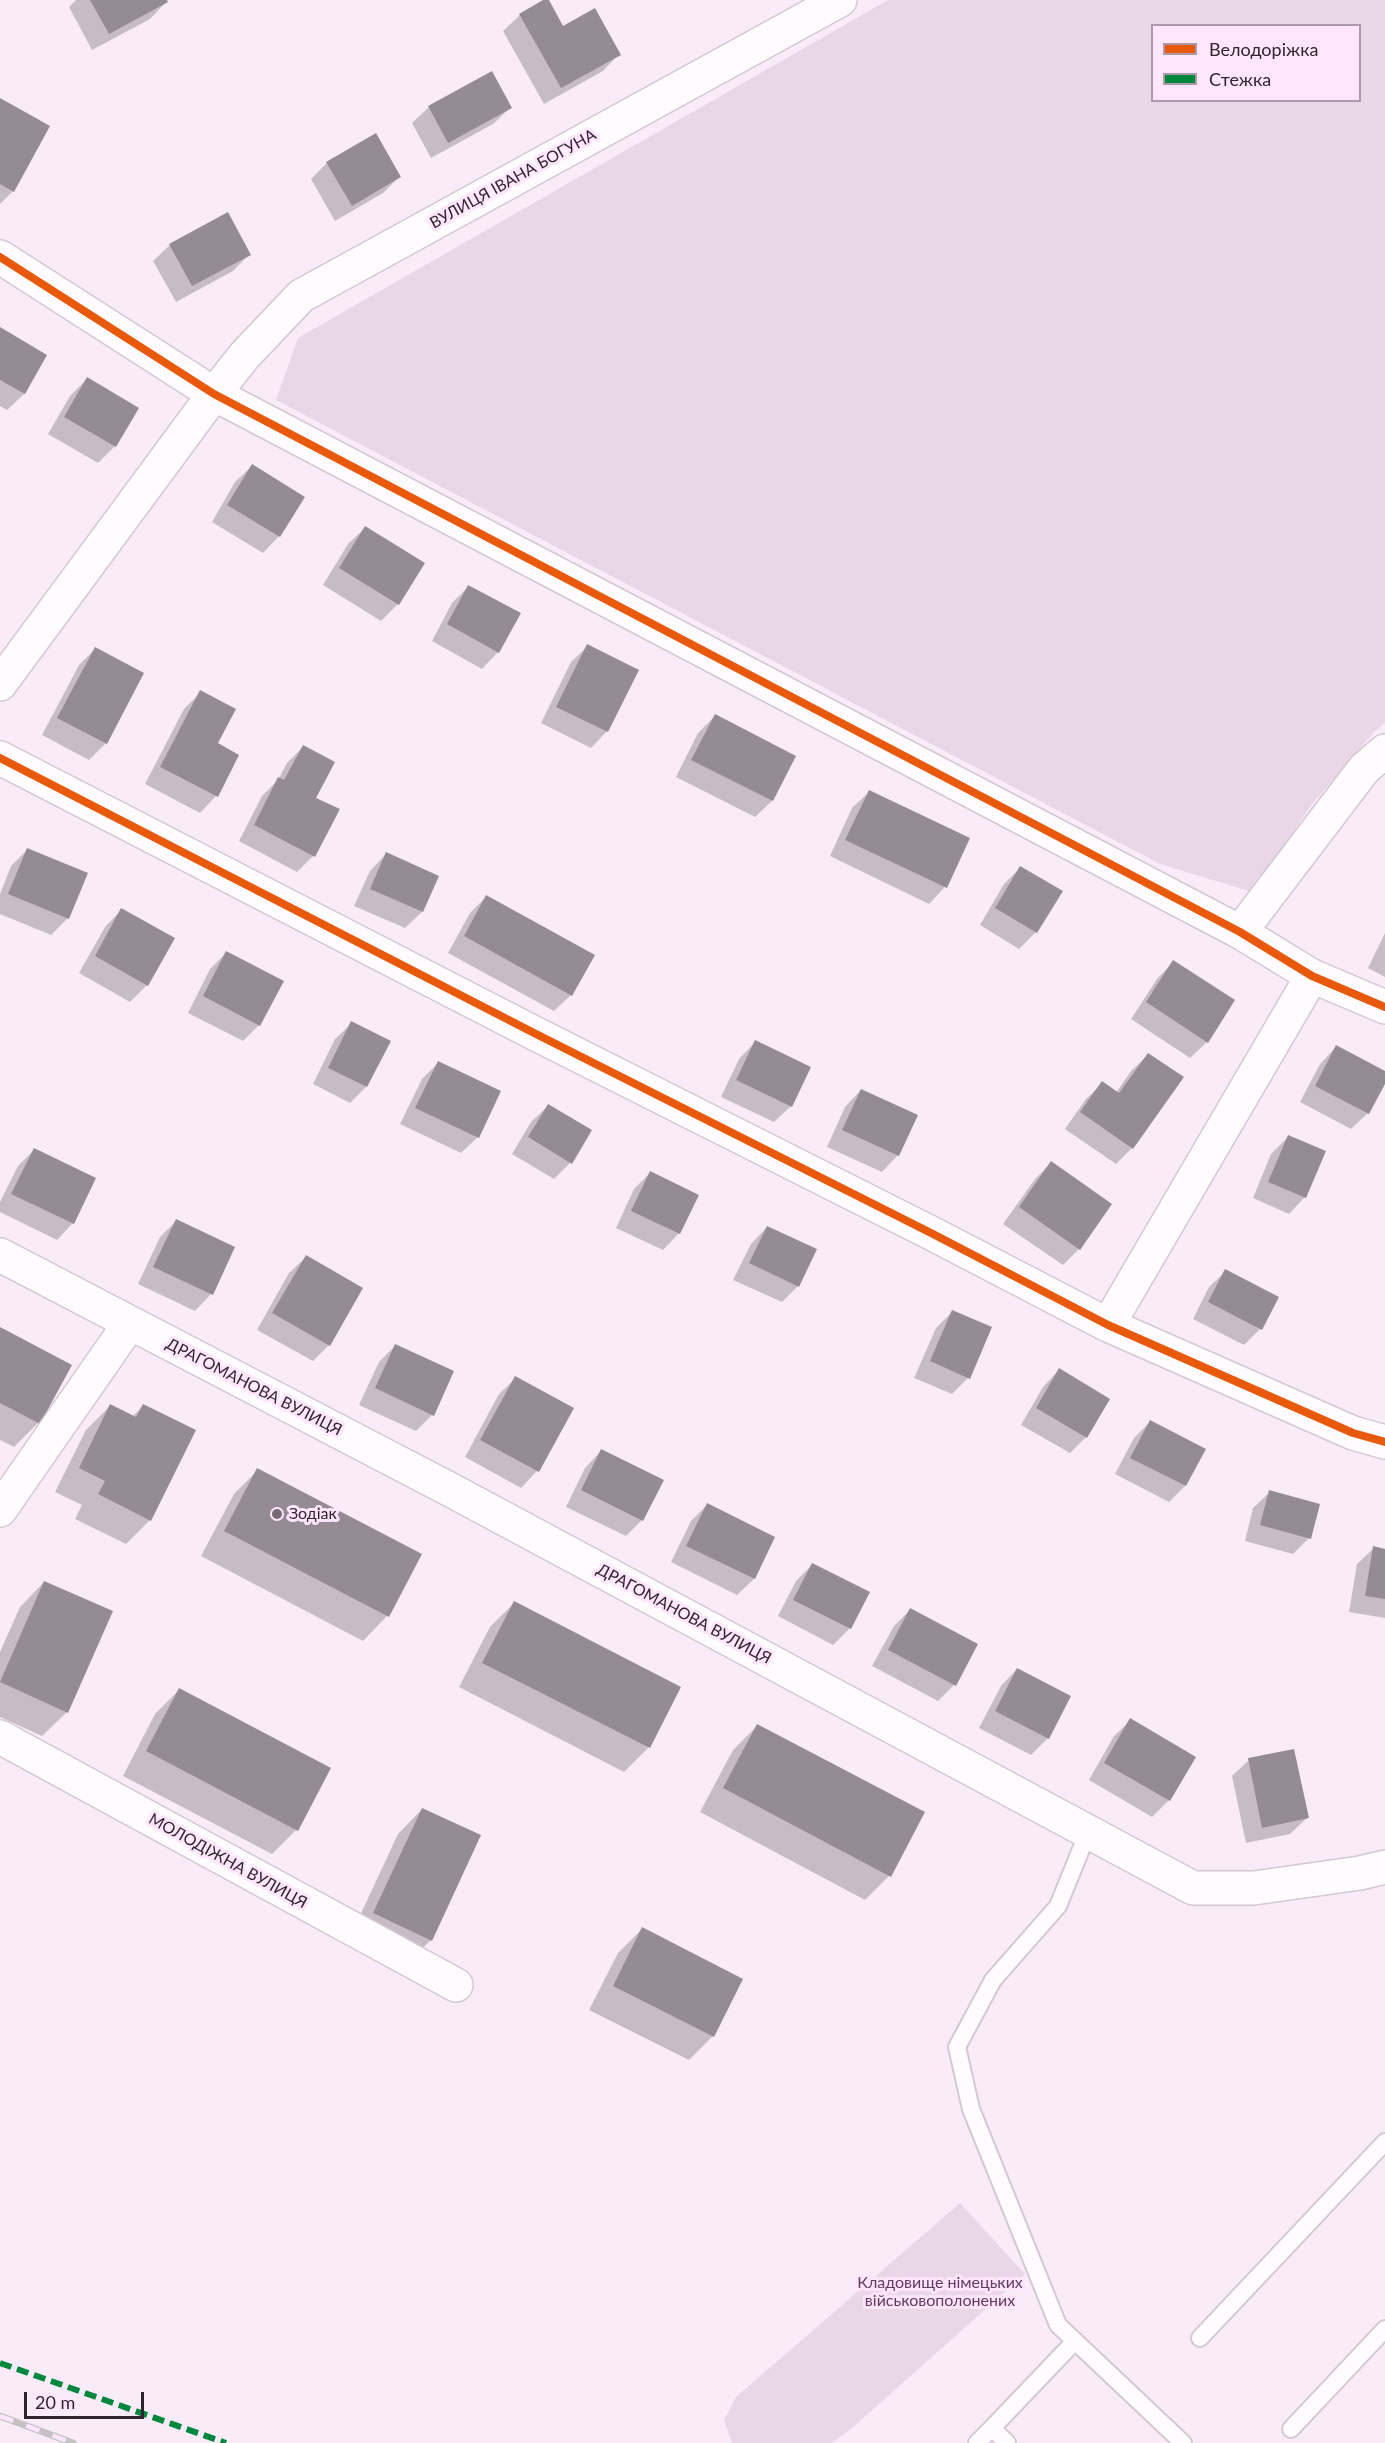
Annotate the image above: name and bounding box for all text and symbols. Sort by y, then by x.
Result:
legend [1151,24,1361,102]
text: Велодоріжка [1209,38,1318,60]
text: Стежка [1209,68,1271,90]
street label: ВУЛИЦЯ ІВАНА БОГУНА [426,125,600,233]
street label: ДРАГОМАНОВА ВУЛИЦЯ [163,1334,345,1440]
place label: Зодiак [289,1504,337,1524]
marker: Зодiак [270,1507,284,1521]
street label: ДРАГОМАНОВА ВУЛИЦЯ [593,1560,775,1668]
street label: МОЛОДІЖНА ВУЛИЦЯ [145,1809,311,1913]
park label: Кладовище німецьких військовополонених [857,2273,1023,2311]
scale bar [27,2380,147,2418]
text: 20 m [35,2391,75,2413]

